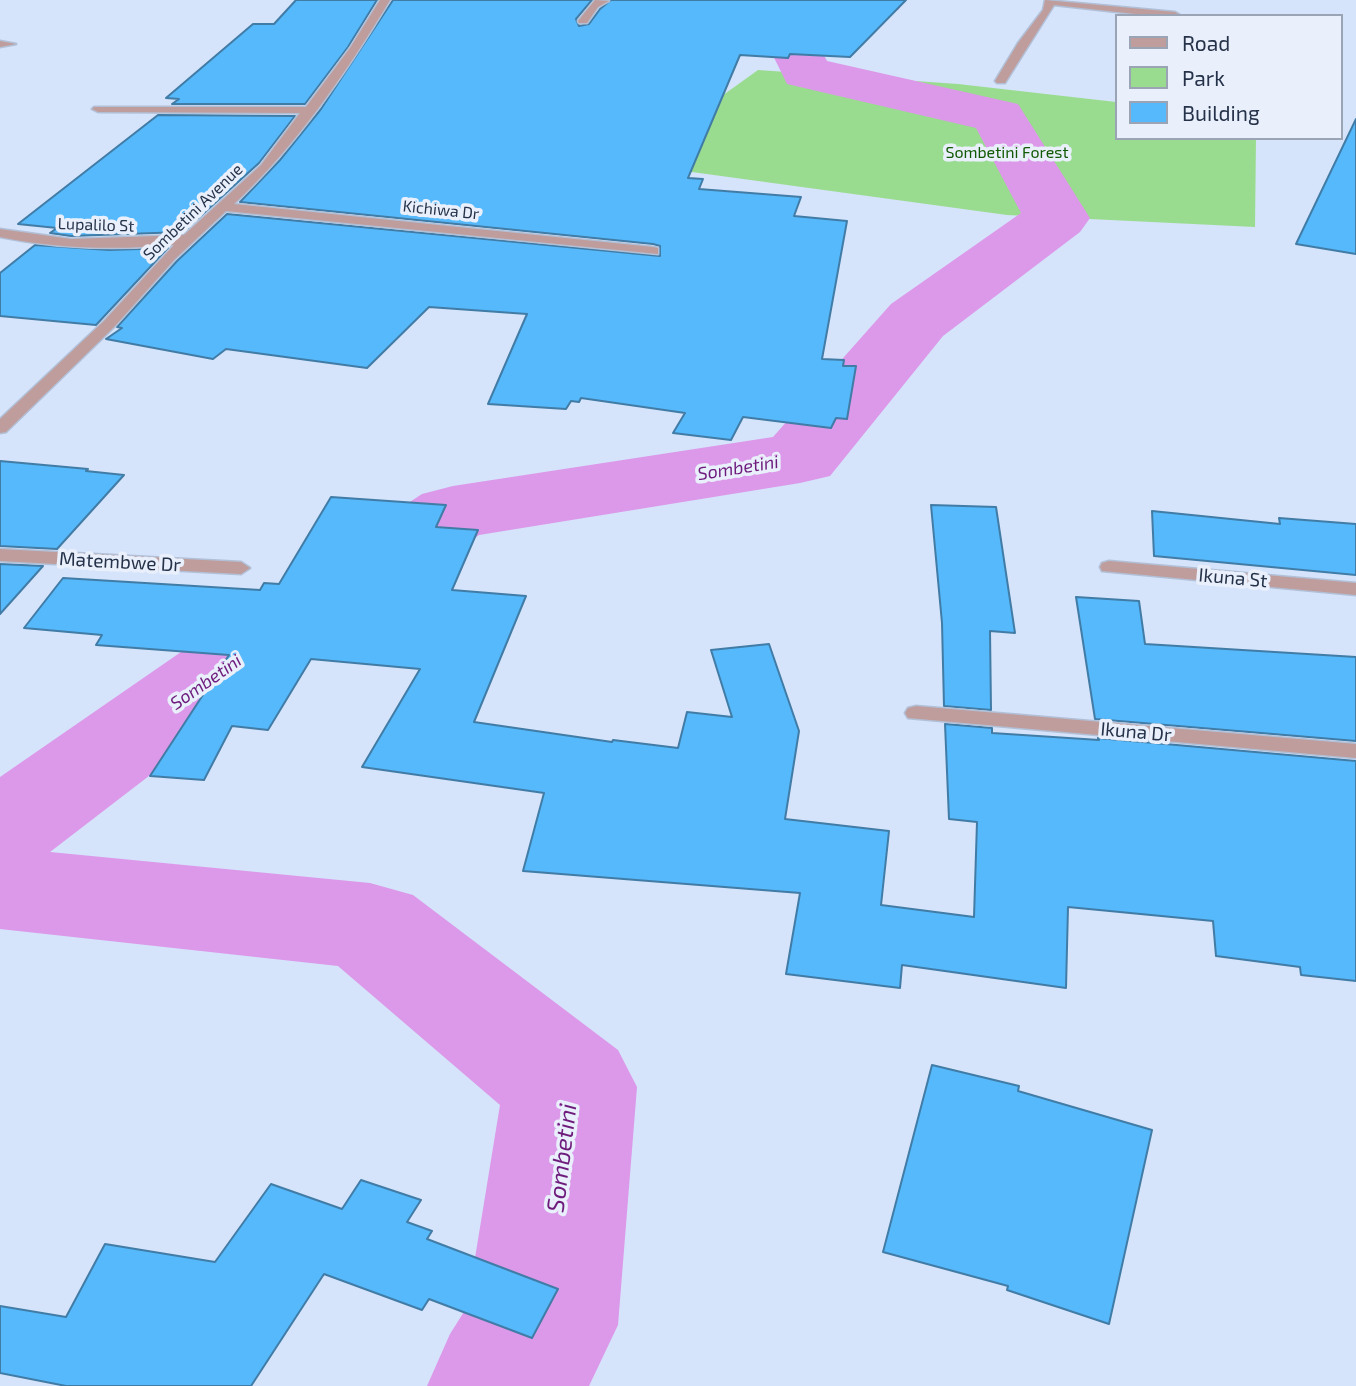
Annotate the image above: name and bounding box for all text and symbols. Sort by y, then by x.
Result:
legend [1114,14,1342,140]
text: Road [1182,30,1230,55]
text: Park [1182,65,1225,90]
text: Building [1182,100,1260,125]
park label: Sombetini Forest [945,143,1069,163]
street label: Sombetini Avenue [139,160,247,264]
street label: Kichiwa Dr [402,196,480,224]
street label: Lupalilo St [57,214,135,236]
water label: Sombetini [696,451,780,485]
street label: Matembwe Dr [58,547,182,577]
street label: Ikuna St [1198,564,1268,592]
water label: Sombetini [166,650,246,714]
street label: Ikuna Dr [1099,718,1173,746]
water label: Sombetini [541,1102,583,1214]

